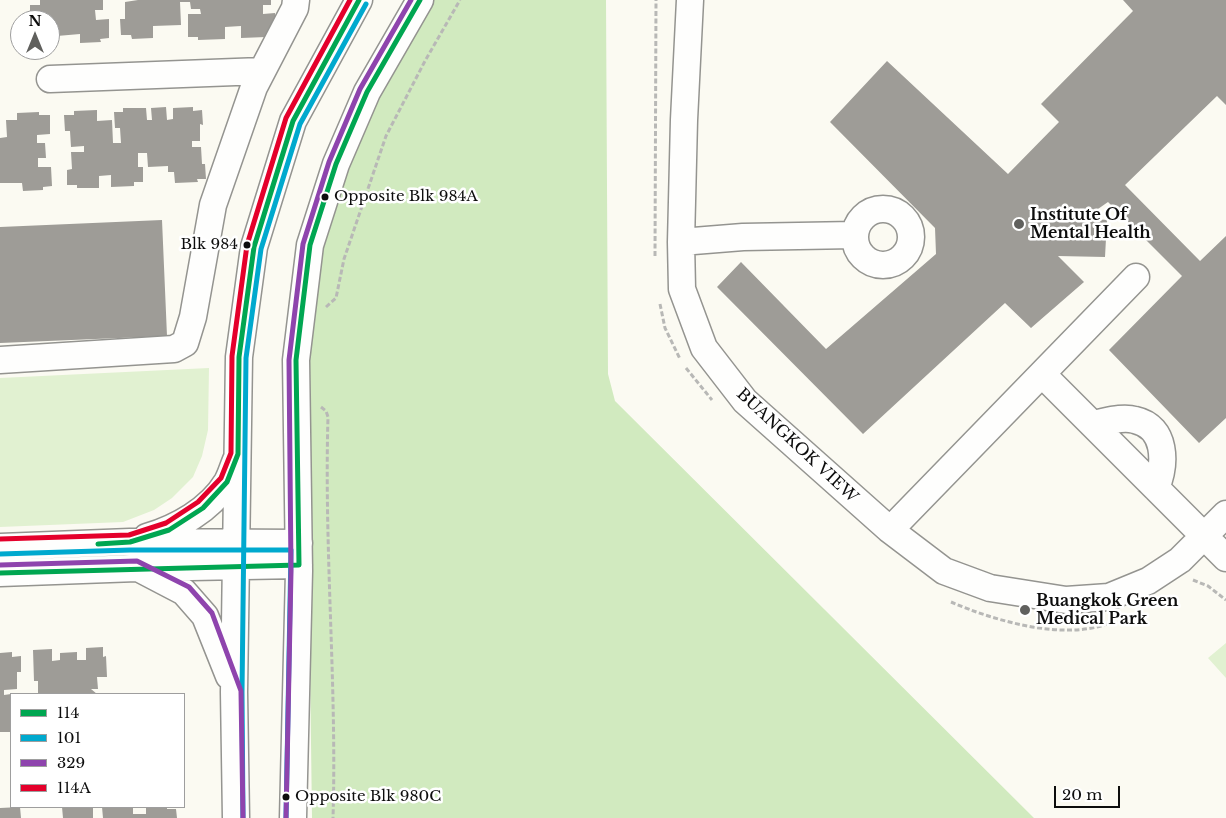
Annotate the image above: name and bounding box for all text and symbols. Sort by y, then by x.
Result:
north arrow [10,10,60,60]
text: N [28,12,42,30]
place label: Opposite Blk 984A [334,188,478,206]
marker: Opposite Blk 984A [320,192,330,202]
place label: Institute Of Mental Health [1030,205,1151,243]
marker: Institute Of Mental Health [1012,217,1026,231]
place label: Blk 984 [181,236,238,254]
marker: Blk 984 [242,240,252,250]
street label: BUANGKOK VIEW [732,385,862,507]
place label: Buangkok Green Medical Park [1036,591,1178,629]
marker: Buangkok Green Medical Park [1018,603,1032,617]
legend [10,693,185,808]
text: 114 [57,703,79,722]
text: 101 [57,728,81,747]
text: 329 [57,753,85,772]
scale bar [1056,776,1122,808]
text: 114A [57,778,91,797]
text: 20 m [1062,785,1102,804]
place label: Opposite Blk 980C [295,788,441,806]
marker: Opposite Blk 980C [281,792,291,802]

